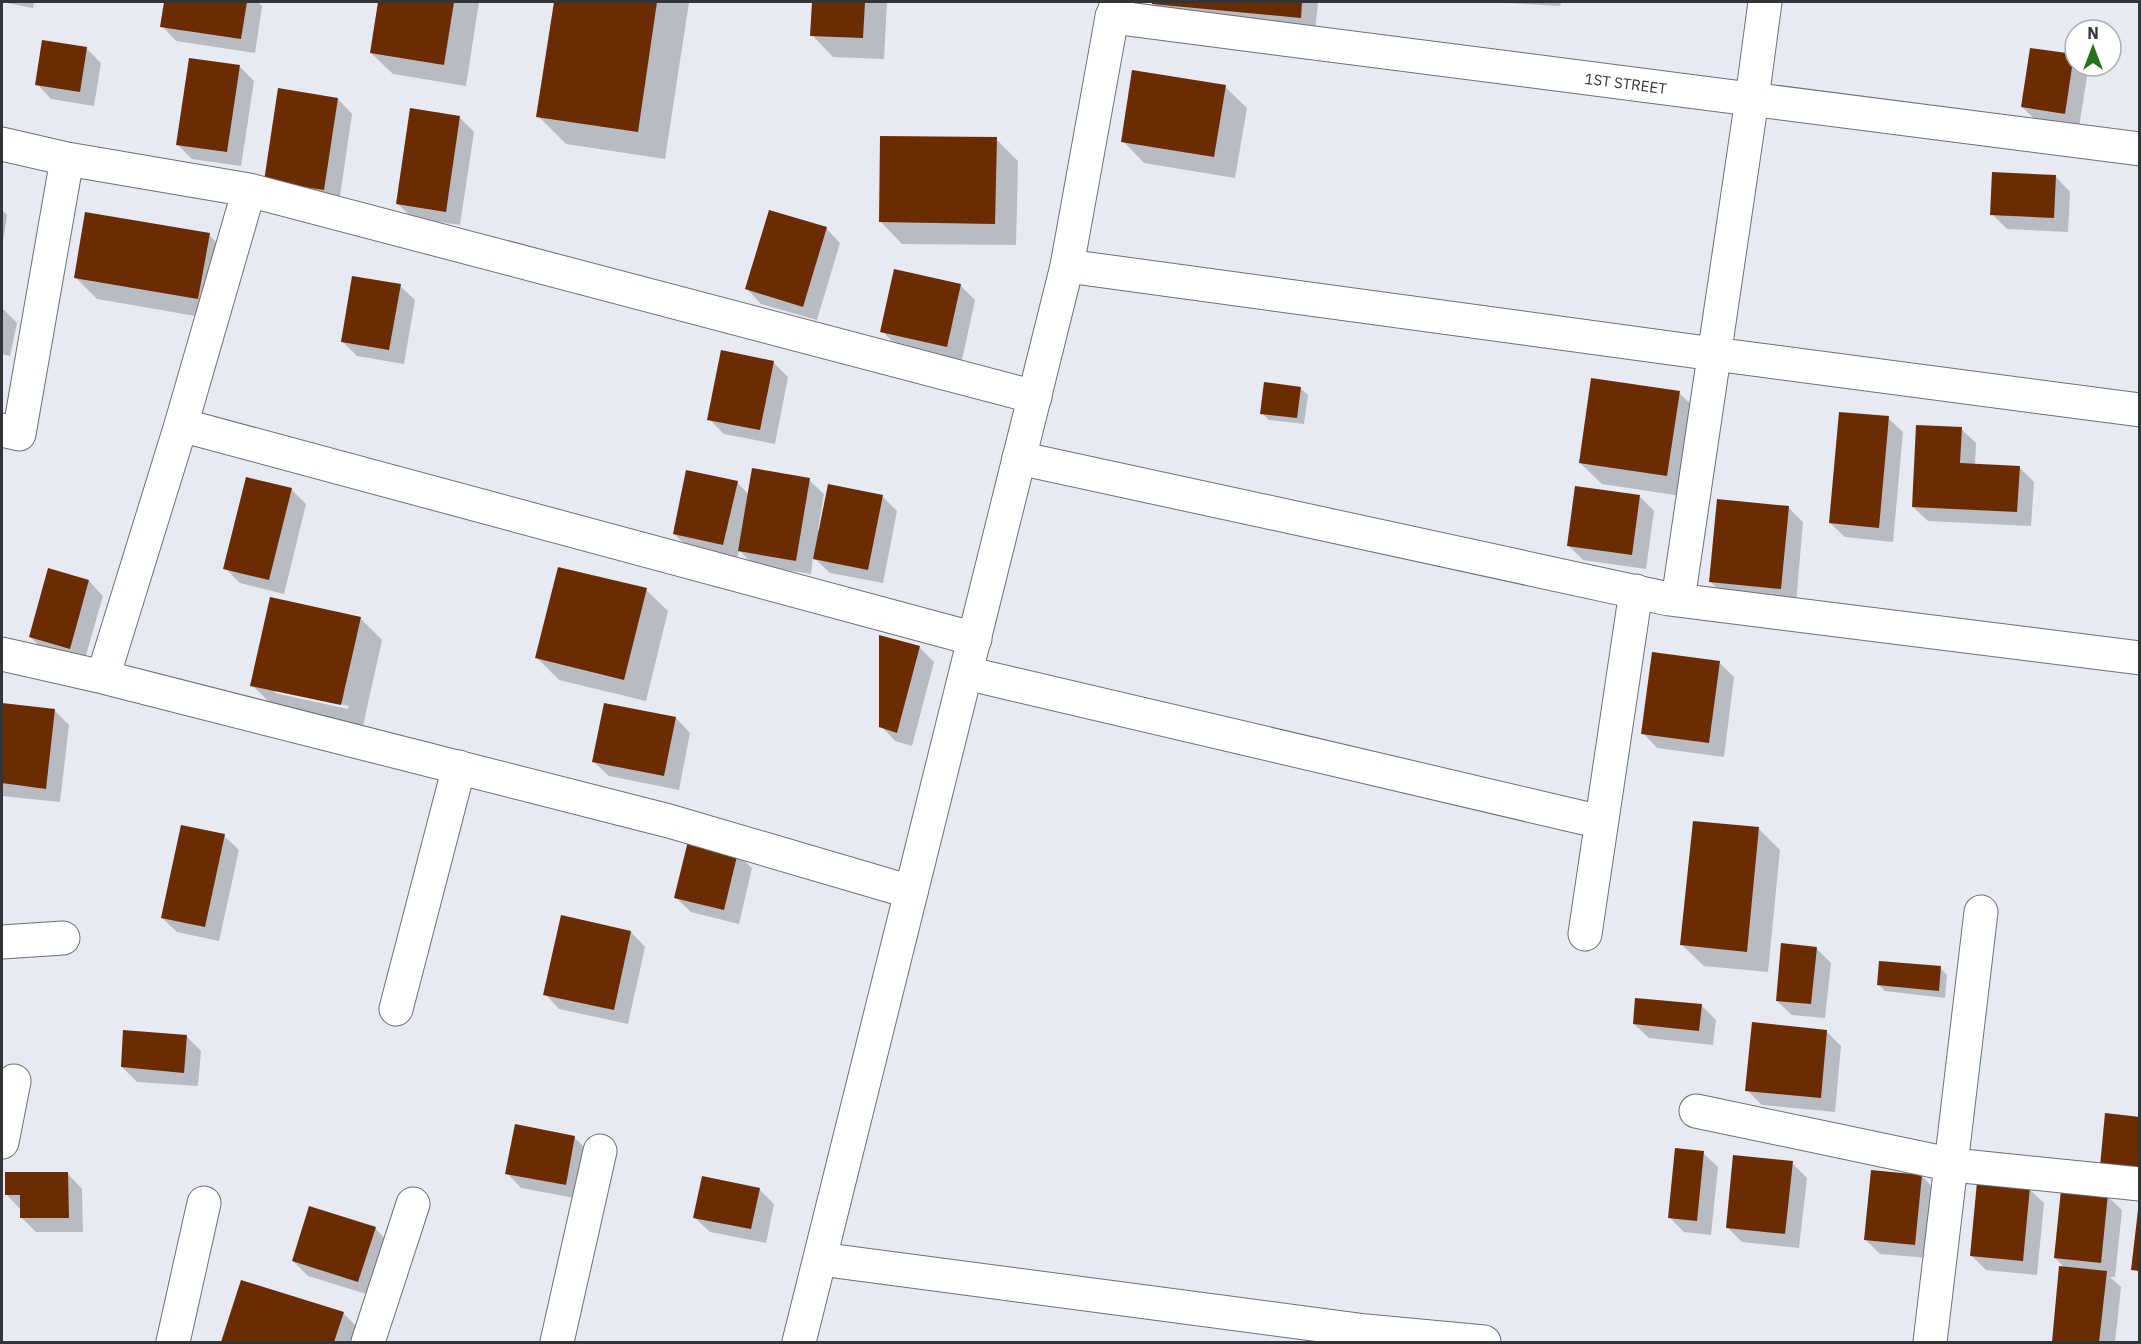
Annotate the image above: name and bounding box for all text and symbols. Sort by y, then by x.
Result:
north arrow [2063,18,2123,78]
text: N [2087,23,2099,43]
street label: 1ST STREET [1584,68,1668,98]

